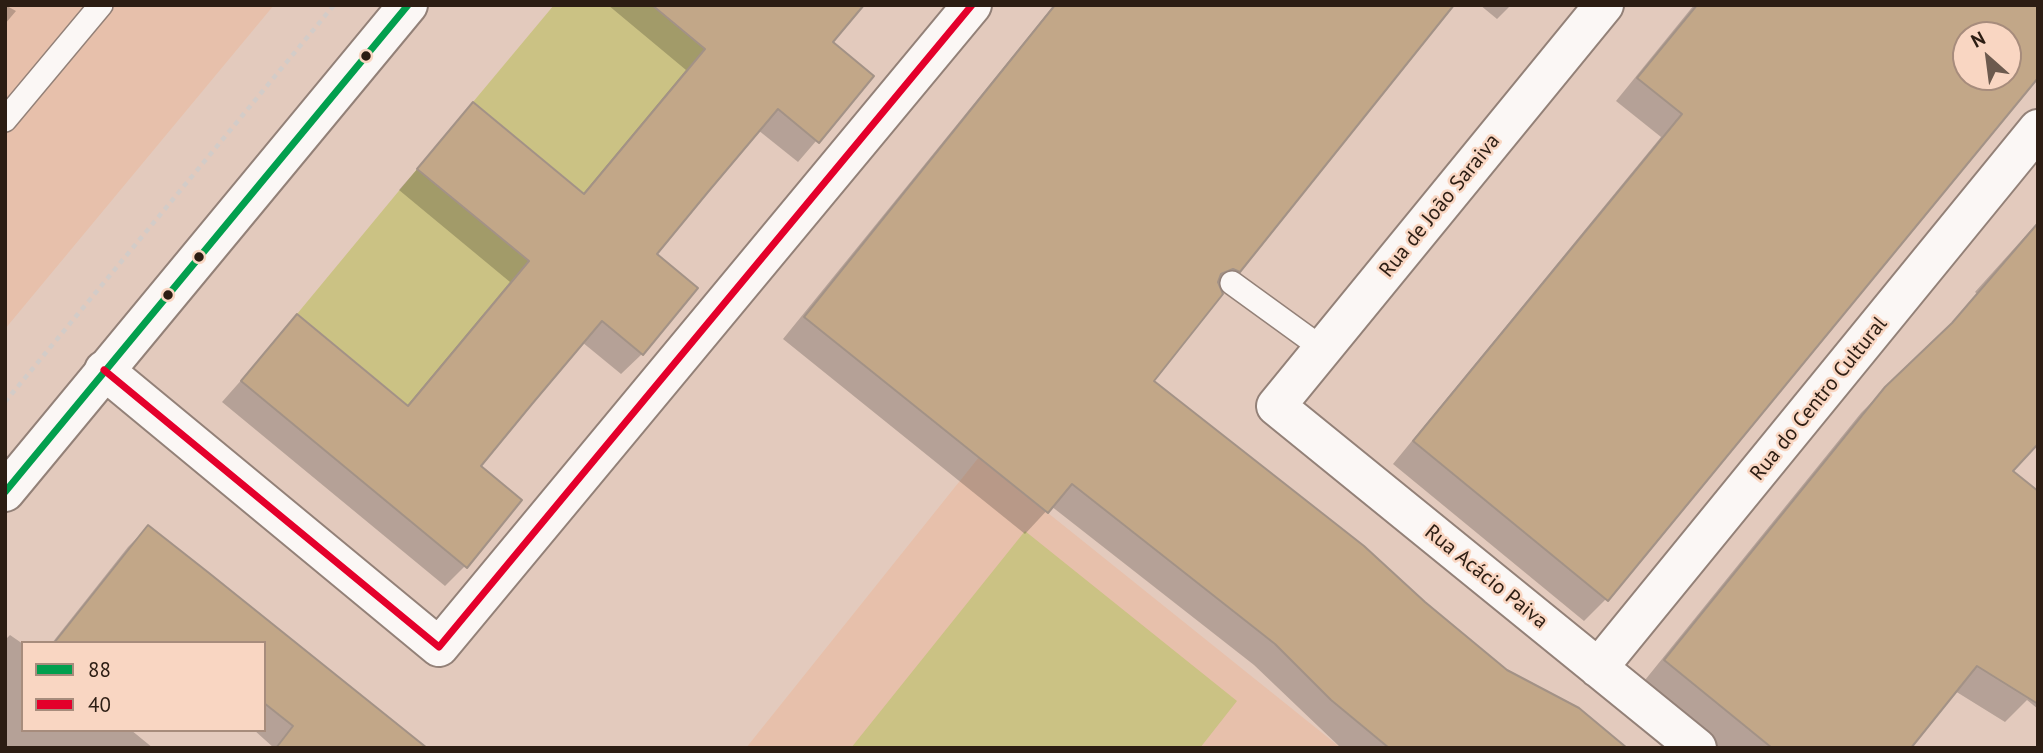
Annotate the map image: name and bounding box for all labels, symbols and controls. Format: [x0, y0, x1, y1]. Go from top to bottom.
north arrow [1952, 21, 2022, 91]
text: N [1967, 26, 1989, 53]
unlabelled marker [359, 49, 373, 63]
street label: Rua de João Saraiva [1374, 129, 1506, 283]
unlabelled marker [192, 250, 206, 264]
unlabelled marker [161, 288, 175, 302]
street label: Rua do Centro Cultural [1745, 312, 1893, 486]
street label: Rua Acácio Paiva [1419, 520, 1553, 634]
legend [21, 641, 266, 732]
text: 88 [88, 656, 111, 683]
text: 40 [88, 691, 111, 718]

